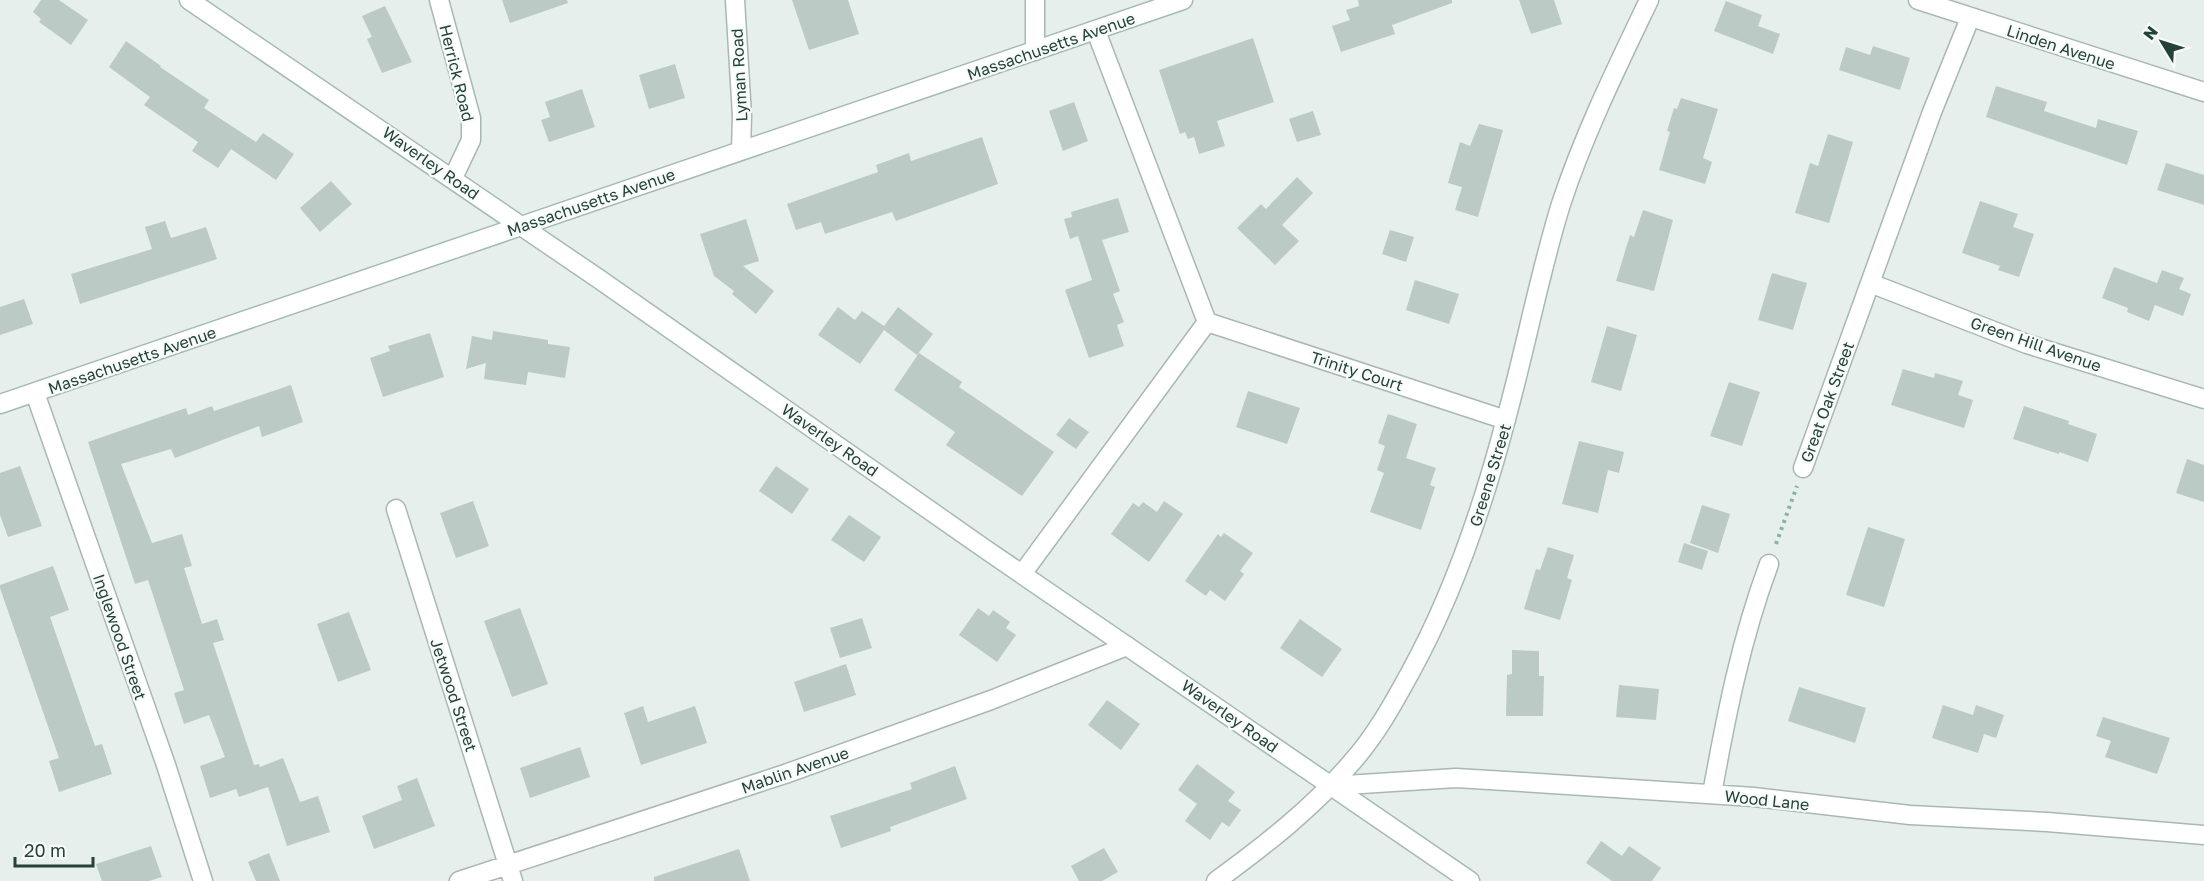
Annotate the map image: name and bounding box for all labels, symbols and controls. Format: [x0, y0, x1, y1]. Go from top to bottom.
street label: Massachusetts Avenue [964, 8, 1138, 84]
north arrow [2132, 12, 2192, 72]
street label: Linden Avenue [2004, 20, 2118, 74]
street label: Herrick Road [435, 22, 479, 124]
text: N [2139, 22, 2162, 44]
street label: Lyman Road [727, 28, 751, 122]
street label: Waverley Road [379, 122, 483, 204]
street label: Massachusetts Avenue [504, 164, 678, 240]
street label: Green Hill Avenue [1968, 312, 2104, 376]
street label: Massachusetts Avenue [45, 322, 219, 398]
street label: Great Oak Street [1796, 339, 1858, 465]
street label: Trinity Court [1308, 347, 1406, 395]
street label: Waverley Road [778, 399, 882, 481]
street label: Greene Street [1465, 421, 1515, 529]
street label: Inglewood Street [89, 571, 151, 703]
street label: Jetwood Street [426, 636, 482, 754]
street label: Waverley Road [1178, 675, 1282, 757]
street label: Mablin Avenue [739, 742, 851, 798]
street label: Wood Lane [1724, 786, 1810, 814]
scale bar [15, 830, 93, 868]
text: 20 m [24, 839, 66, 861]

